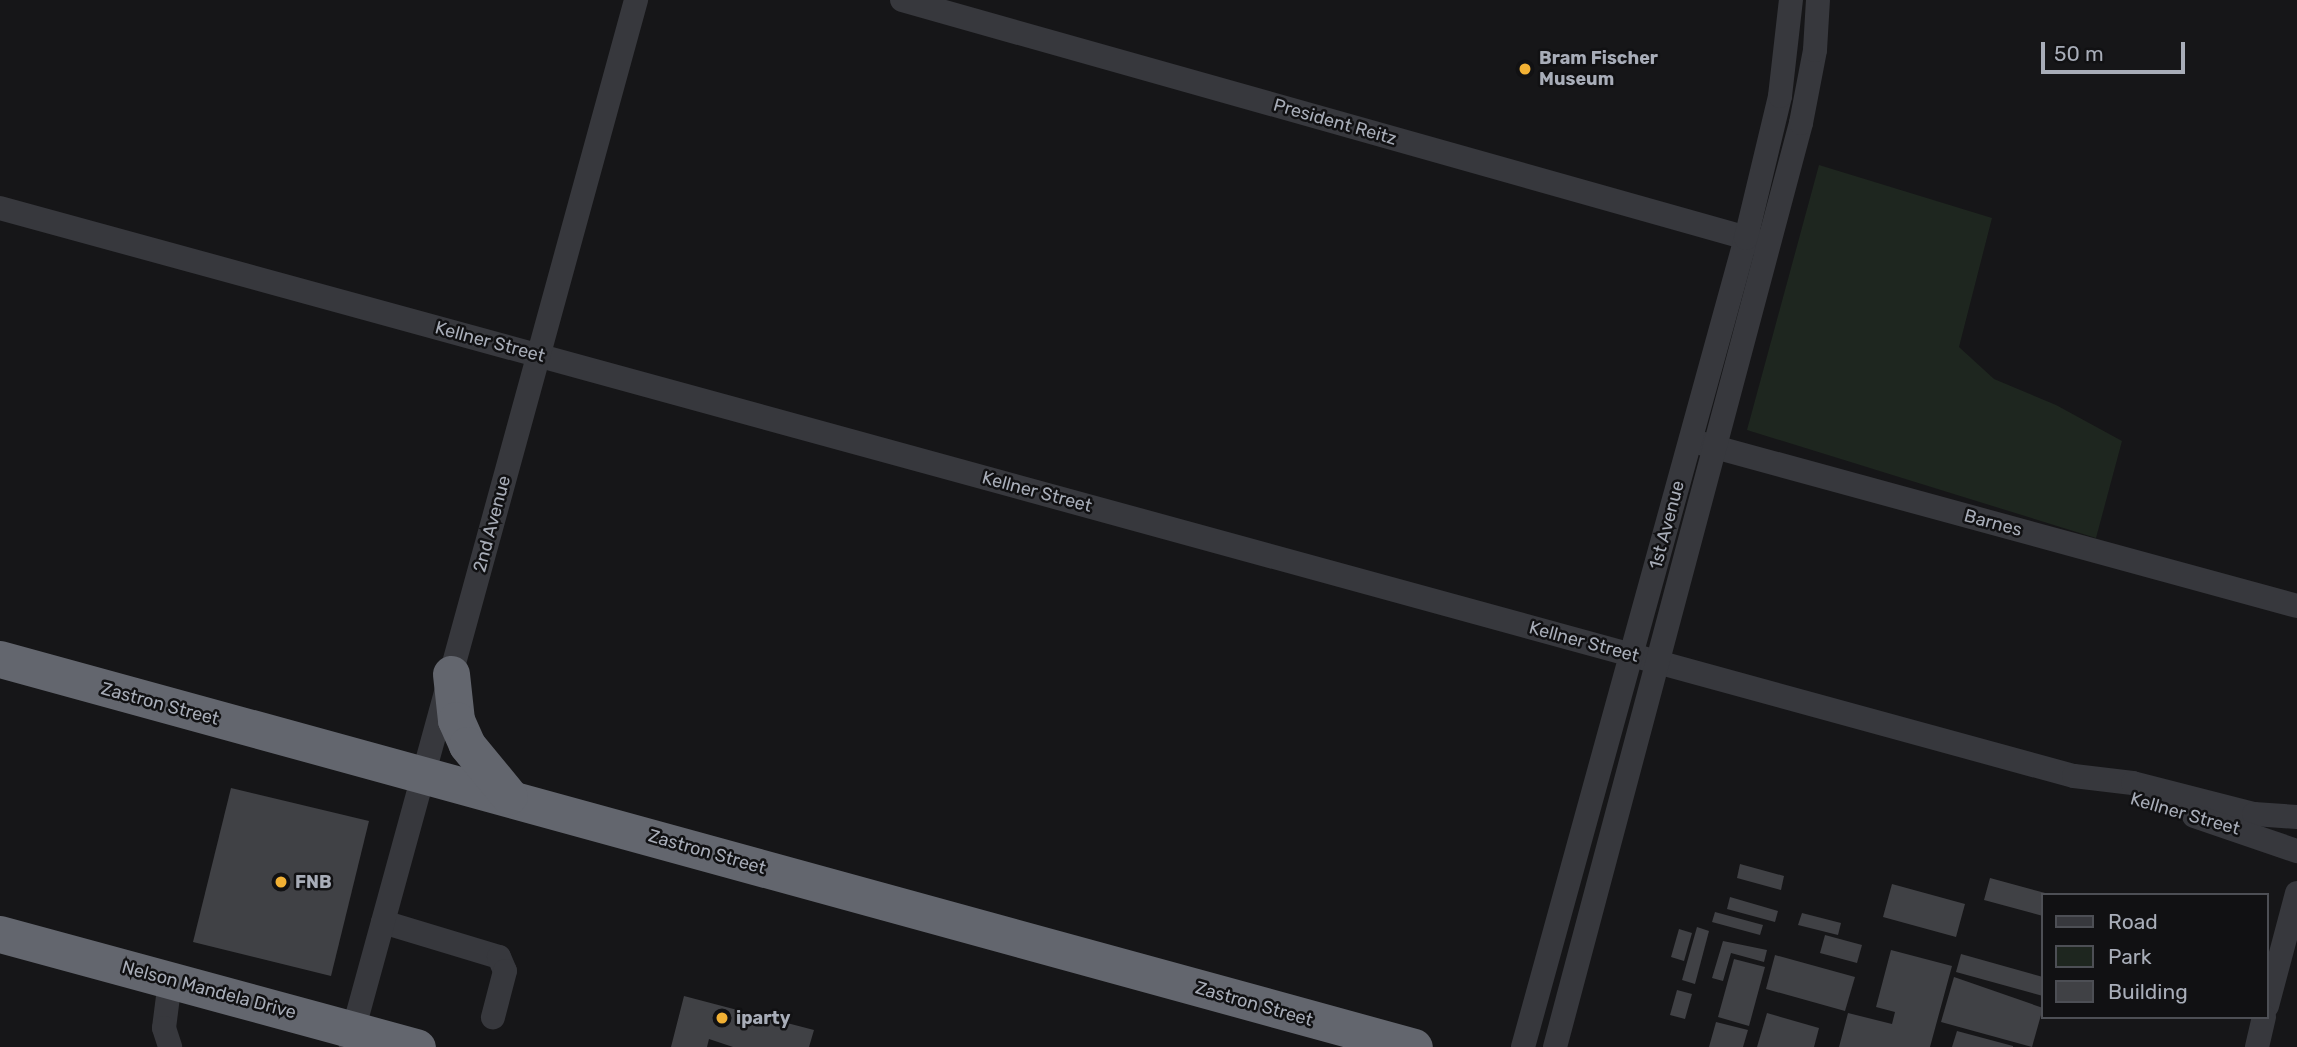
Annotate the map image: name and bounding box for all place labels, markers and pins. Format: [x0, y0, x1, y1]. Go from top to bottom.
place label: Bram Fischer Museum [1539, 48, 1658, 90]
marker: Bram Fischer Museum [1517, 61, 1533, 77]
place label: FNB [295, 871, 332, 893]
marker: FNB [273, 874, 289, 890]
place label: iparty [736, 1007, 790, 1029]
marker: iparty [714, 1010, 730, 1026]

